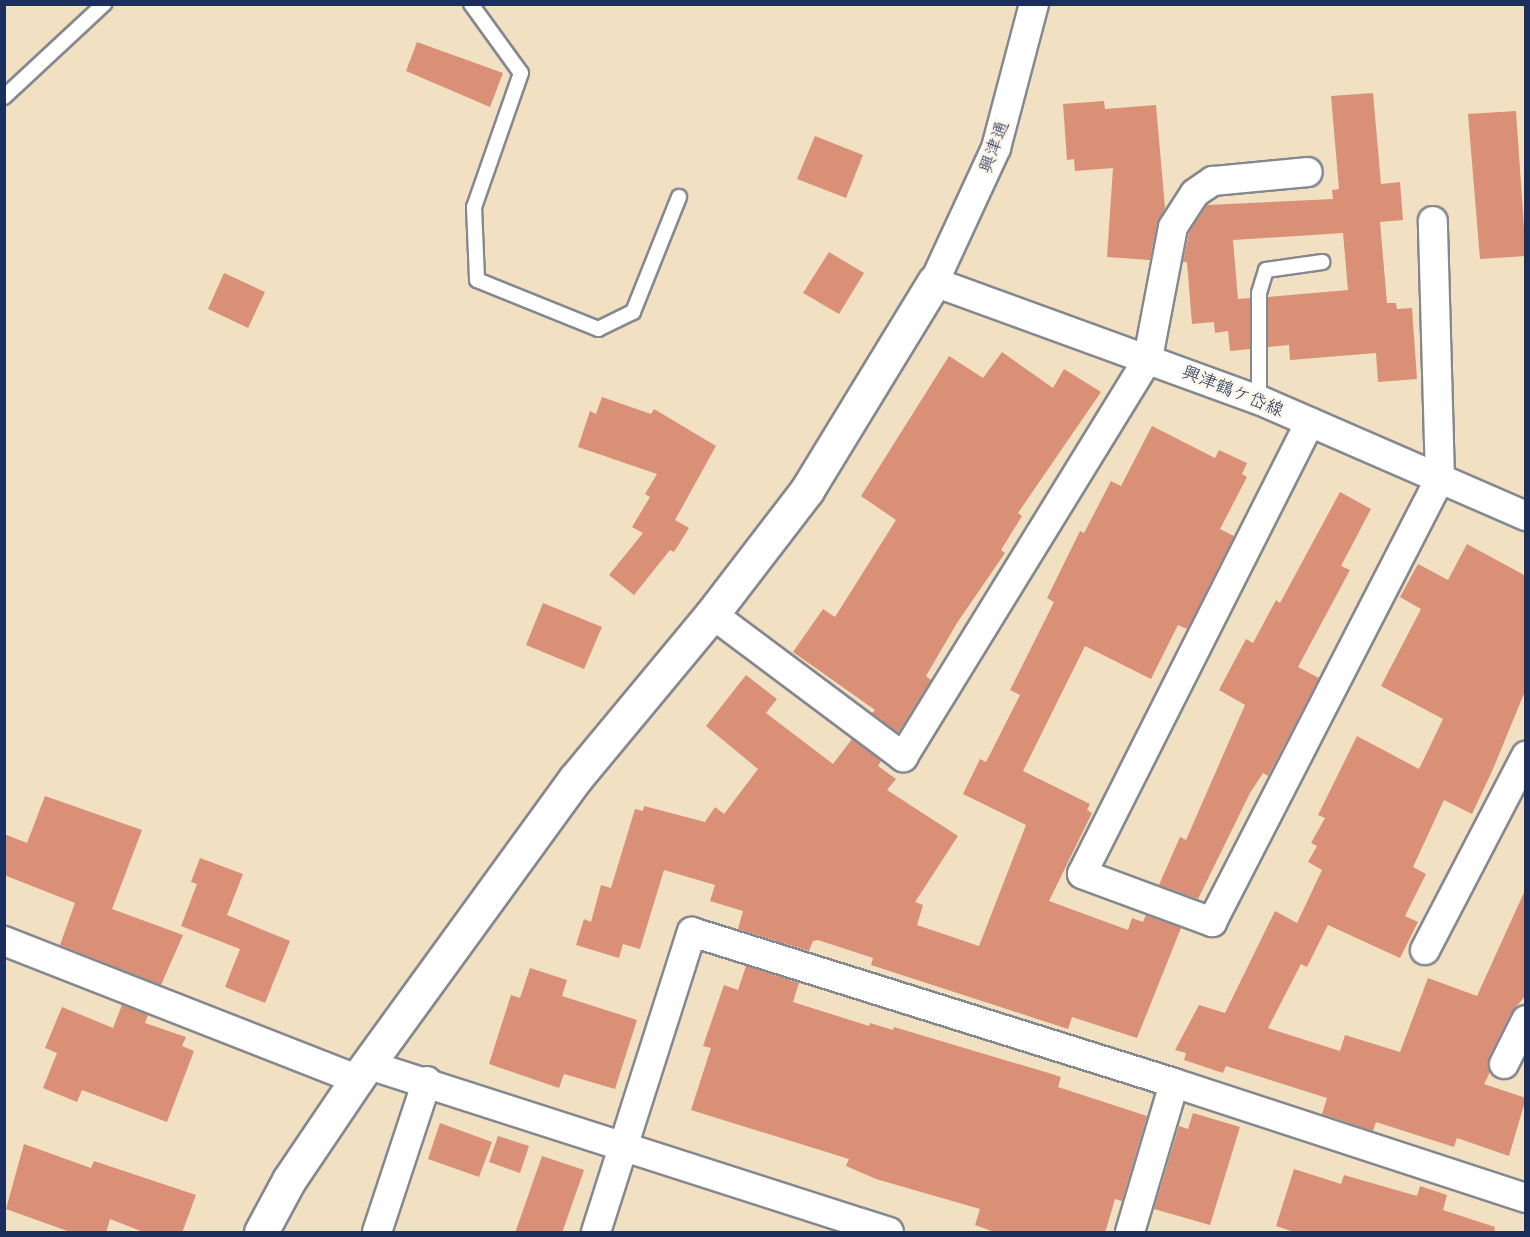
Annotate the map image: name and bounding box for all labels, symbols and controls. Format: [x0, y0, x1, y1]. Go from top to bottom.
street label: 興津通 [975, 118, 1013, 176]
street label: 興津鶴ケ岱線 [1179, 361, 1287, 421]

